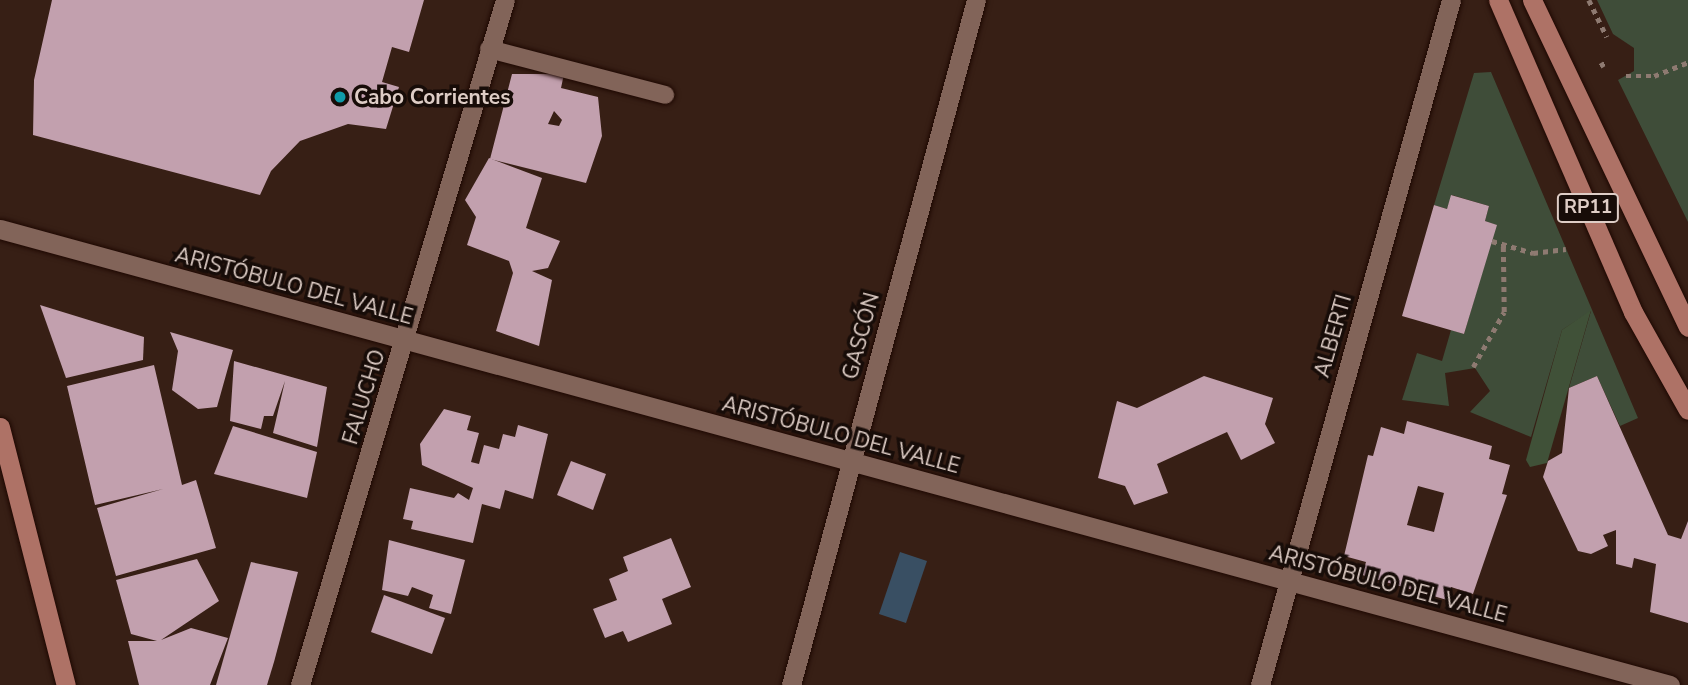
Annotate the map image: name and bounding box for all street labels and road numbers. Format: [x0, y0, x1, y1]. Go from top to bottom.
road number: RP11 [1556, 192, 1620, 224]
street label: ARISTÓBULO DEL VALLE [172, 242, 416, 330]
street label: GASCÓN [837, 290, 885, 382]
street label: ALBERTI [1309, 292, 1357, 380]
street label: FALUCHO [338, 346, 390, 448]
street label: ARISTÓBULO DEL VALLE [719, 391, 963, 479]
street label: ARISTÓBULO DEL VALLE [1266, 540, 1510, 628]

